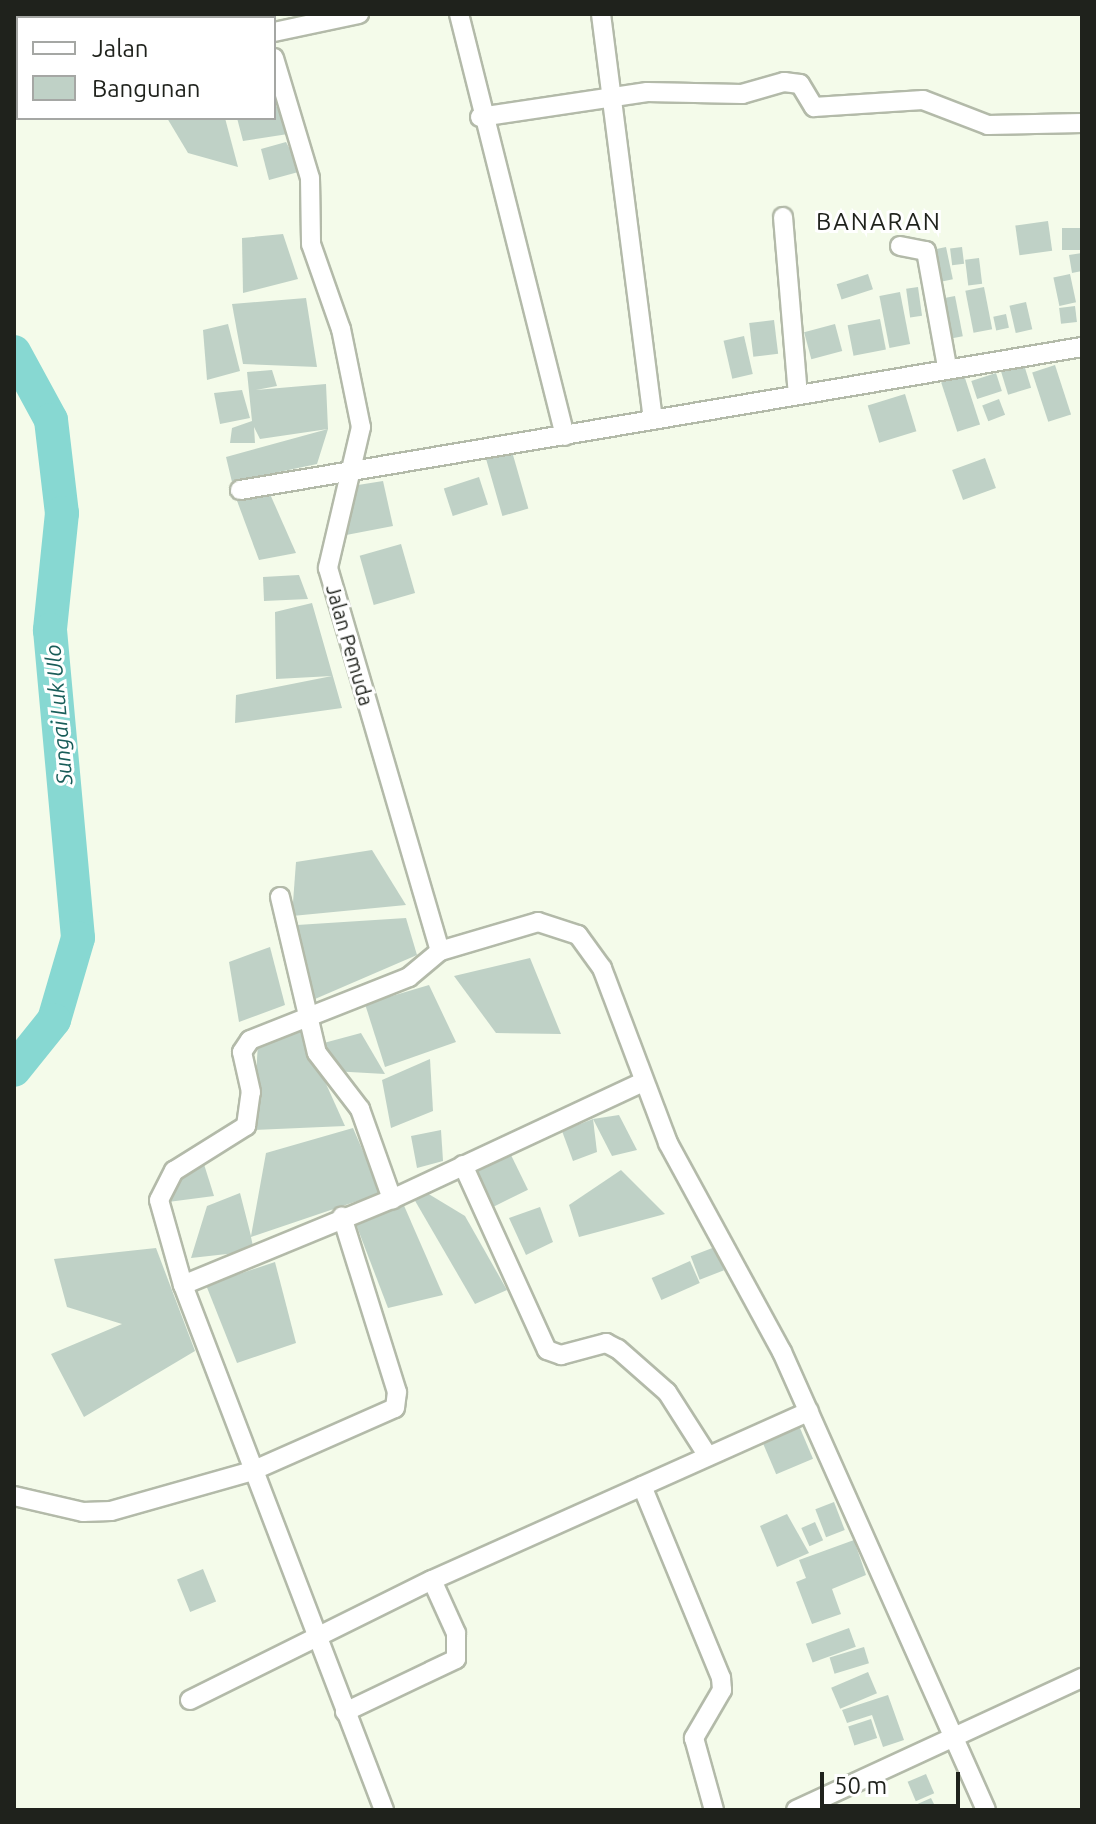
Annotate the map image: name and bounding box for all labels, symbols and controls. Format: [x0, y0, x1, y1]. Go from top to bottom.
legend [16, 16, 276, 120]
text: Jalan [92, 35, 149, 62]
text: Bangunan [92, 75, 201, 102]
district label: BANARAN [816, 208, 942, 236]
street label: Jalan Pemuda [321, 582, 379, 708]
water label: Sungai Luk Ulo [39, 644, 77, 786]
scale bar [824, 1756, 964, 1806]
text: 50 m [834, 1772, 887, 1799]

